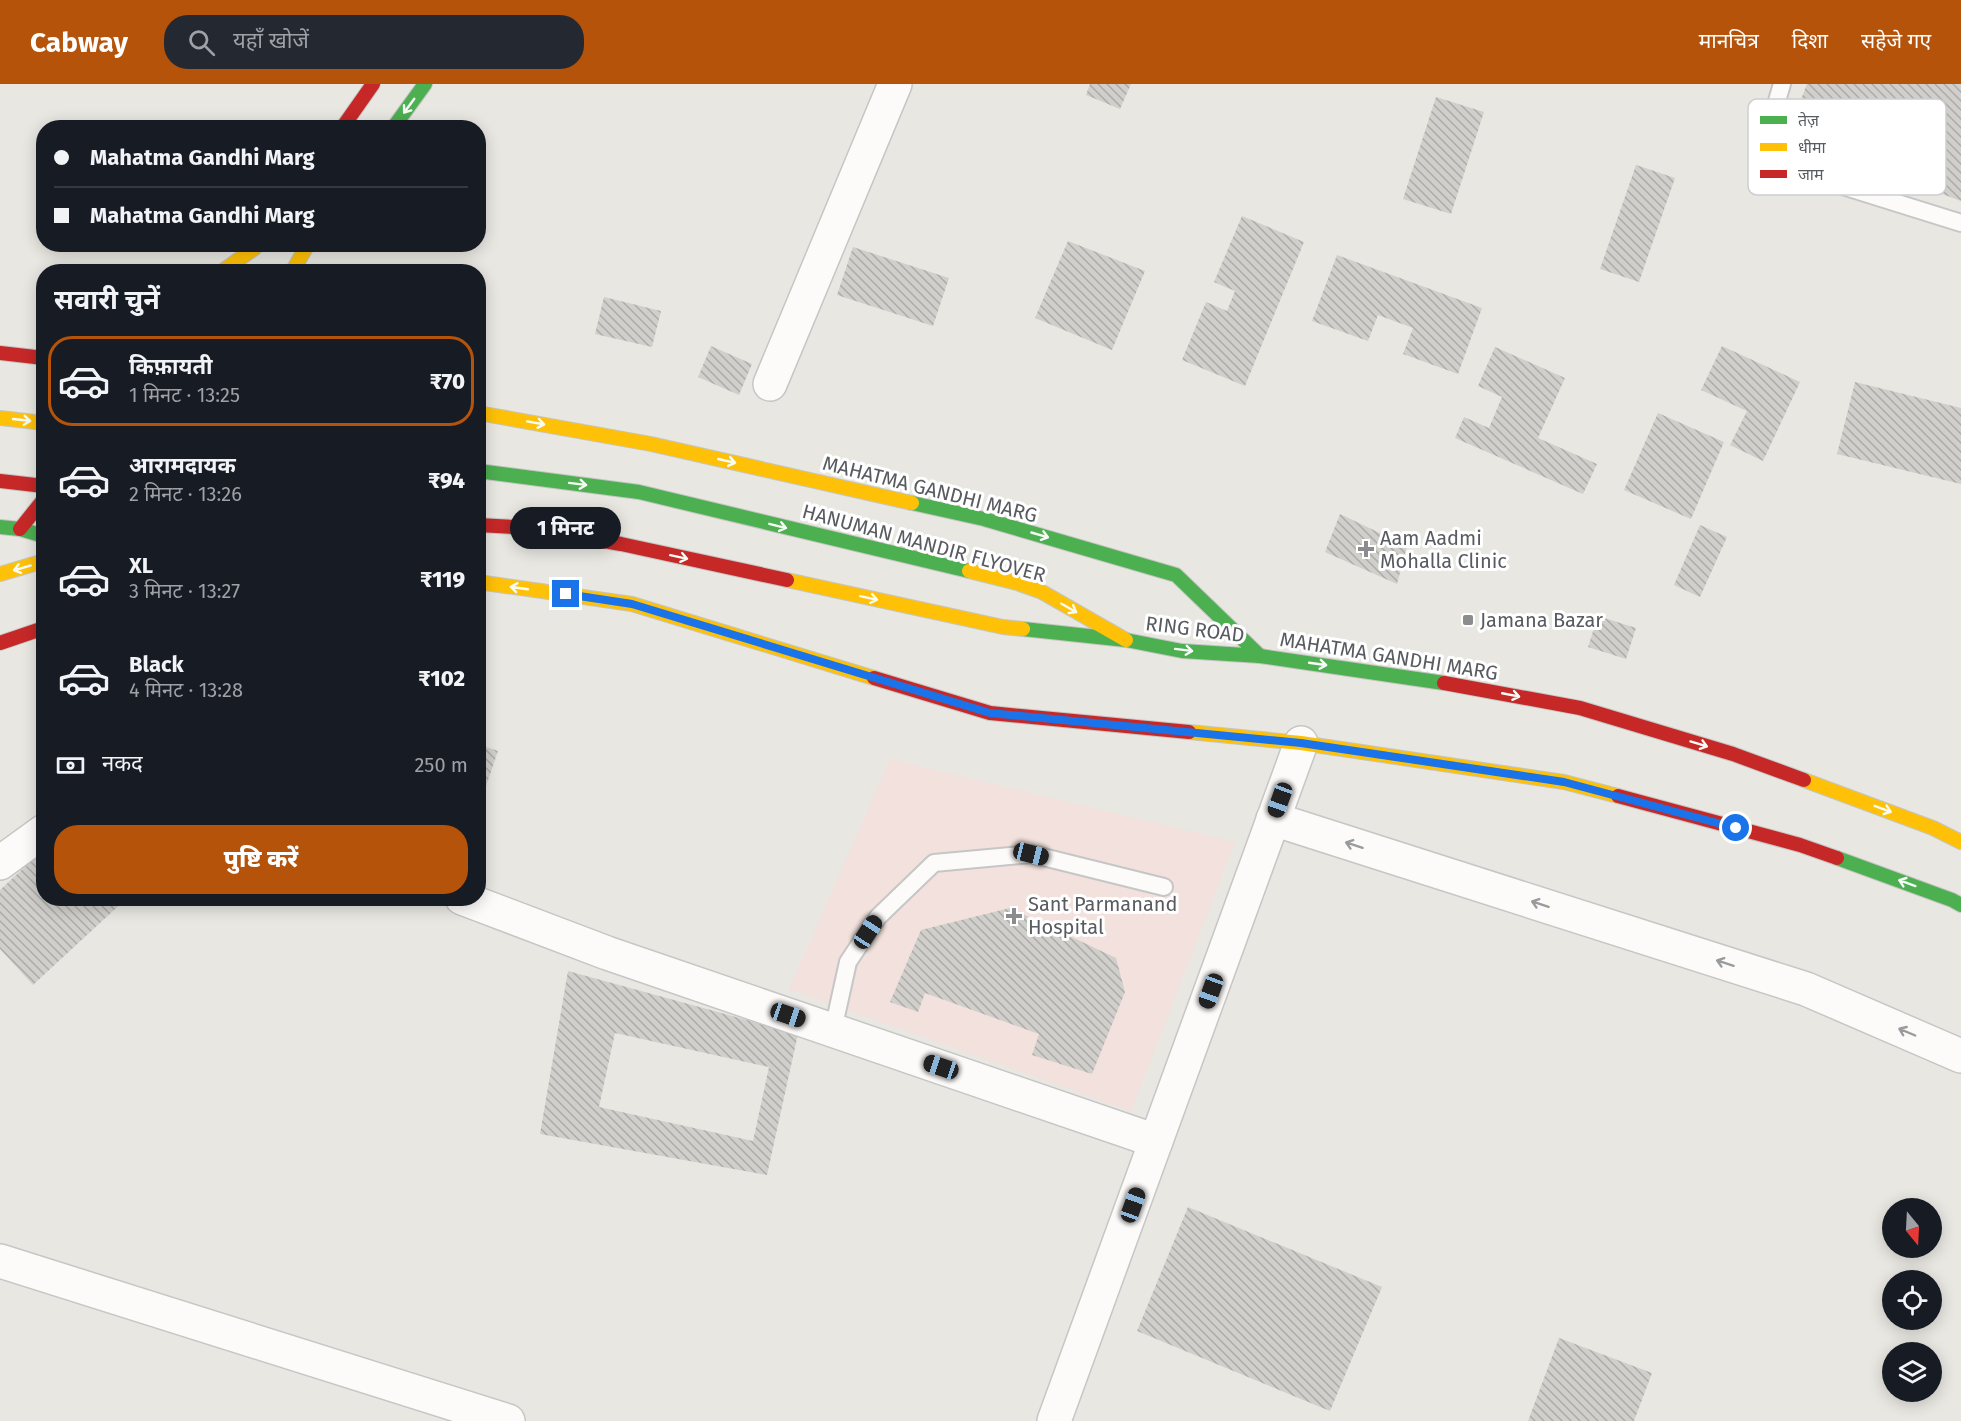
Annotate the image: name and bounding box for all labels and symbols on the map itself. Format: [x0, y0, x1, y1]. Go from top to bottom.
one-way arrow [403, 97, 416, 113]
legend [1748, 99, 1946, 195]
text: तेज़ [1798, 111, 1820, 130]
text: धीमा [1798, 138, 1827, 157]
text: जाम [1798, 165, 1824, 184]
one-way arrow [11, 415, 31, 426]
one-way arrow [526, 418, 545, 429]
street label: MAHATMA GANDHI MARG [820, 451, 1040, 527]
one-way arrow [717, 456, 737, 467]
one-way arrow [568, 479, 588, 490]
street label: HANUMAN MANDIR FLYOVER [800, 499, 1048, 587]
callout: 1 मिनट [510, 507, 622, 549]
one-way arrow [768, 520, 787, 532]
place label: Aam Aadmi Mohalla Clinic [1380, 526, 1507, 573]
one-way arrow [1030, 530, 1049, 541]
marker: Aam Aadmi Mohalla Clinic [1357, 540, 1375, 558]
one-way arrow [669, 551, 688, 563]
one-way arrow [13, 562, 32, 574]
route end [552, 580, 579, 607]
one-way arrow [509, 582, 529, 593]
one-way arrow [859, 593, 878, 604]
one-way arrow [1061, 602, 1078, 614]
place label: Jamana Bazar [1480, 608, 1603, 632]
street label: RING ROAD [1144, 611, 1246, 647]
marker: Jamana Bazar [1461, 613, 1475, 627]
street label: MAHATMA GANDHI MARG [1278, 627, 1500, 685]
one-way arrow [1173, 645, 1193, 656]
one-way arrow [1308, 659, 1328, 670]
one-way arrow [1500, 690, 1520, 701]
one-way arrow [1689, 739, 1708, 750]
car [1265, 780, 1295, 820]
one-way arrow [1873, 805, 1892, 816]
route start [1722, 814, 1749, 841]
one-way arrow [1345, 838, 1364, 849]
car [1011, 841, 1051, 867]
one-way arrow [1898, 877, 1917, 888]
place label: Sant Parmanand Hospital [1028, 892, 1177, 939]
one-way arrow [1531, 898, 1550, 909]
marker: Sant Parmanand Hospital [1005, 907, 1023, 925]
car [851, 912, 885, 952]
one-way arrow [1716, 957, 1735, 968]
car [1196, 971, 1226, 1011]
car [768, 1001, 808, 1029]
one-way arrow [1899, 1026, 1917, 1038]
car [921, 1053, 961, 1081]
car [1118, 1185, 1148, 1225]
north arrow [1882, 1198, 1942, 1258]

